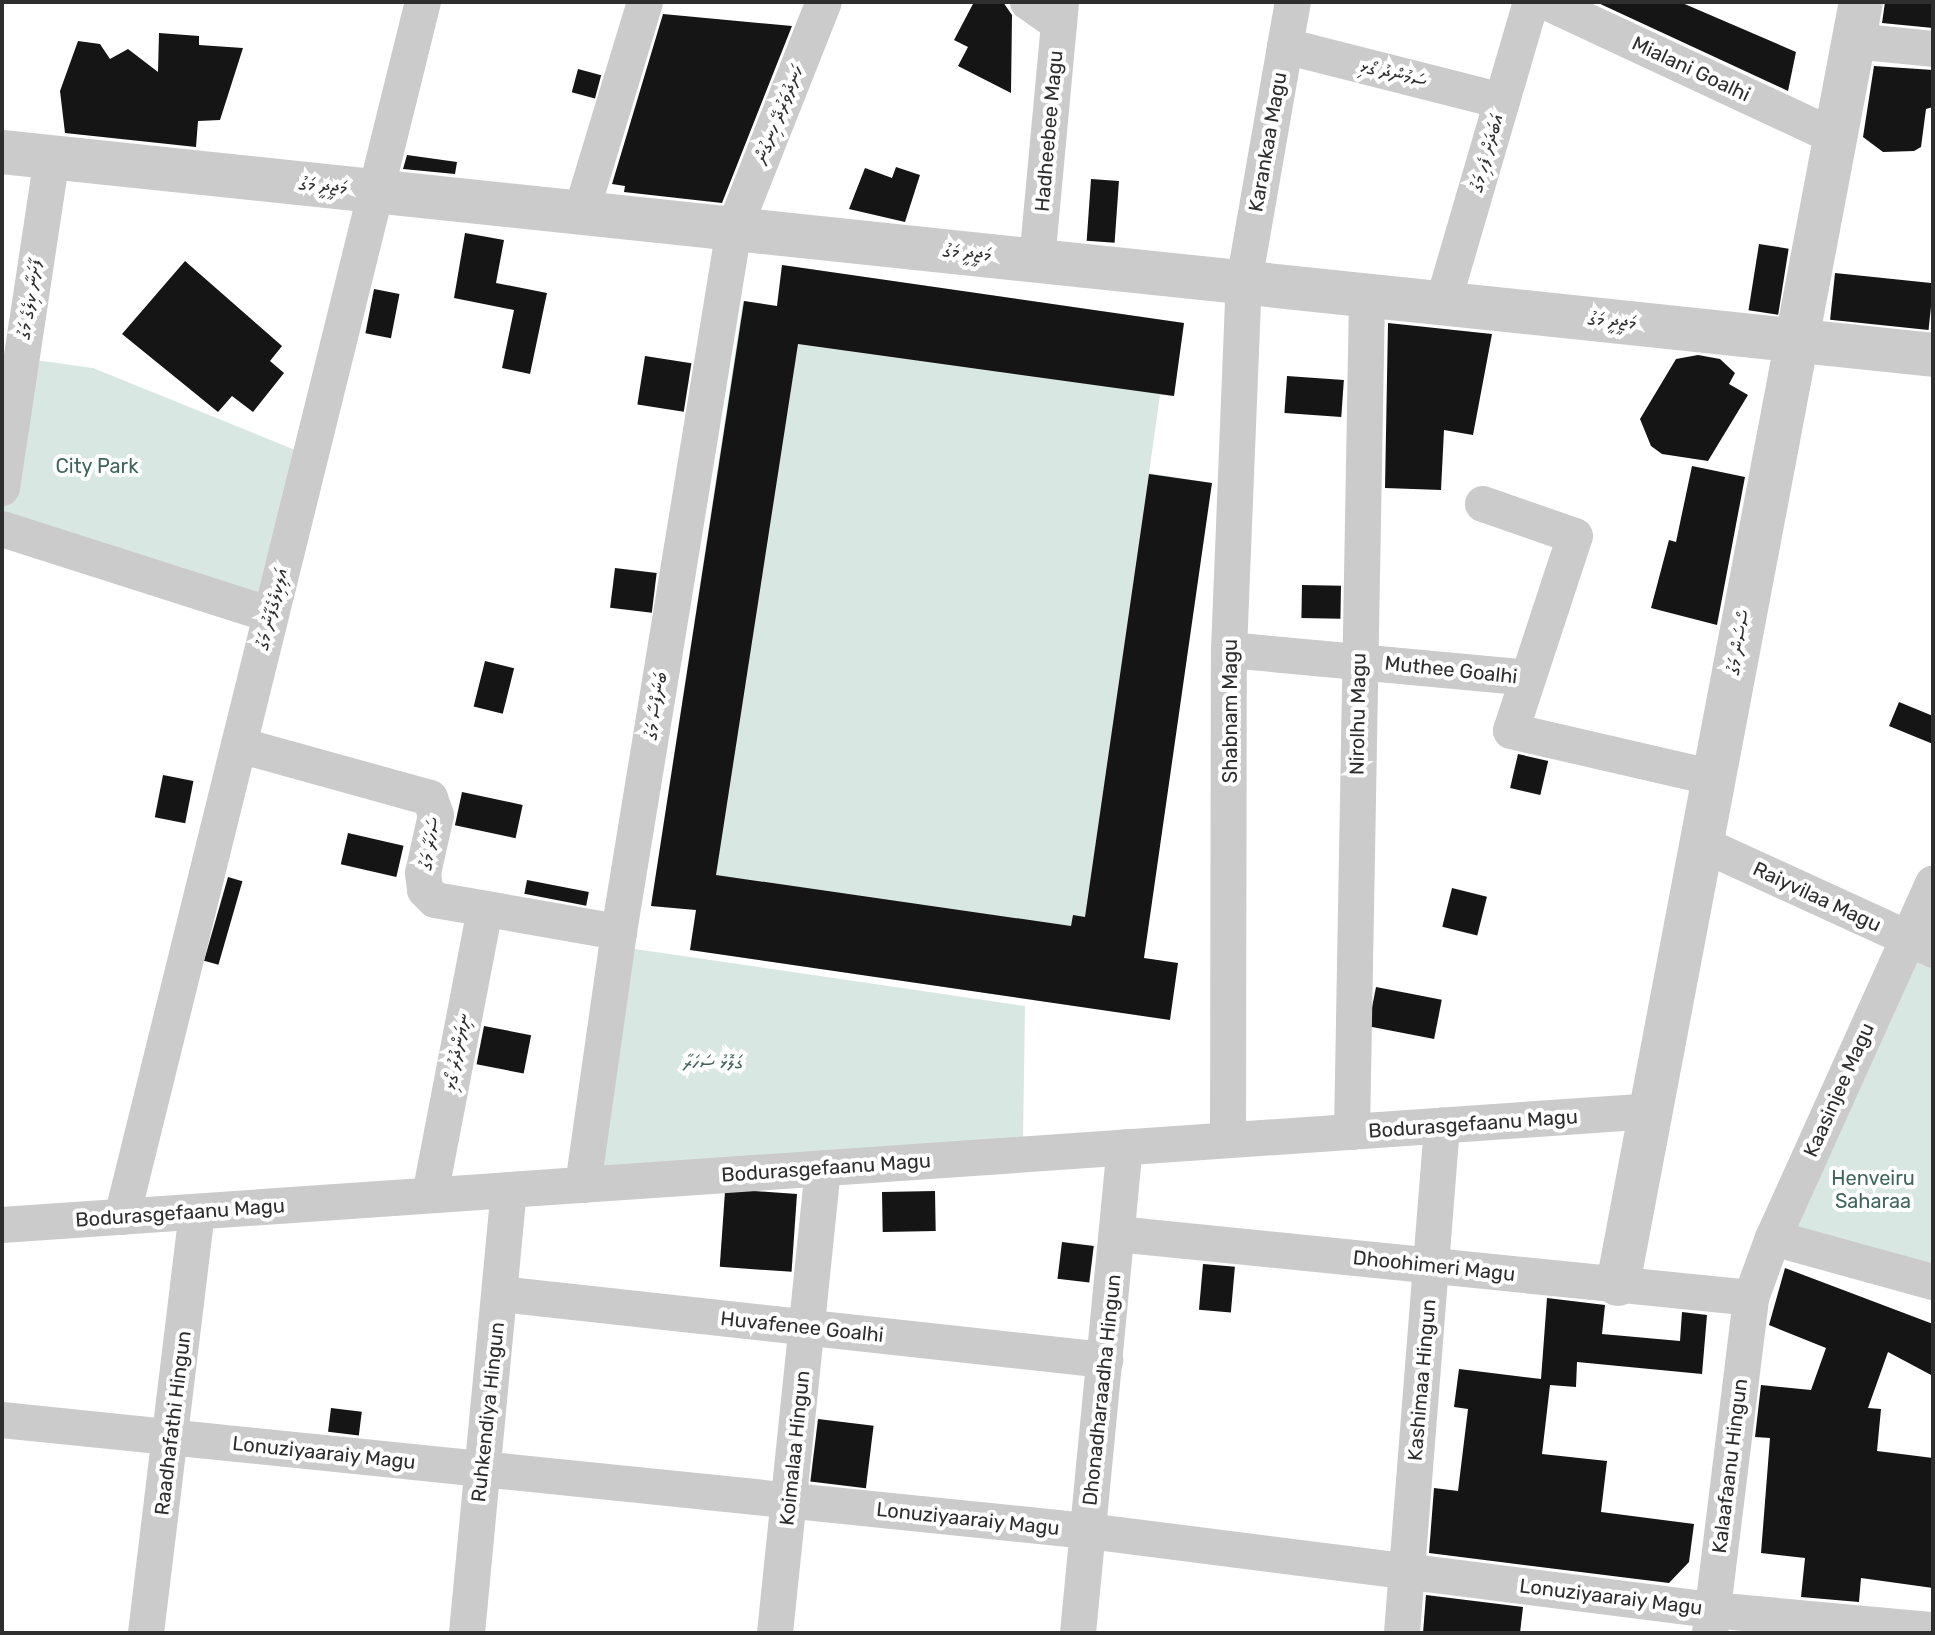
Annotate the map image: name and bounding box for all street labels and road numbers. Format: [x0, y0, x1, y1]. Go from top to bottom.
street label: Mialani Goalhi [1628, 31, 1754, 107]
street label: Hadheebee Magu [1030, 49, 1068, 213]
street label: ސަމުންދު ގޯޅި [1357, 54, 1429, 94]
street label: ހަނދުވަރުދޭ ހިނގުން [748, 62, 810, 168]
street label: Karankaa Magu [1244, 70, 1292, 214]
street label: އަބަދަށް ފެހި މަގު [1464, 111, 1510, 195]
street label: މަޖީދީ މަގު [298, 172, 348, 200]
street label: މަޖީދީ މަގު [942, 239, 992, 267]
street label: ފާށަނާ ކިލެގެ މަގު [12, 257, 48, 341]
street label: މަޖީދީ މަގު [1587, 307, 1637, 335]
street label: އަލިކިލެގެފާނު މަގު [250, 566, 294, 652]
street label: ސޯސަން މަގު [1721, 609, 1757, 677]
street label: Shabnam Magu [1218, 639, 1242, 783]
street label: Muthee Goalhi [1383, 651, 1519, 689]
street label: Nirolhu Magu [1345, 653, 1371, 775]
street label: ބަނަފްސާ މަގު [639, 670, 673, 742]
street label: ސަހަރާ މަގު [414, 816, 446, 872]
street label: Raiyvilaa Magu [1749, 857, 1885, 937]
street label: ނިޔަންދުރު ގޯޅި [438, 1012, 476, 1092]
street label: Kaasinjee Magu [1799, 1019, 1879, 1161]
street label: Bodurasgefaanu Magu [1367, 1105, 1579, 1143]
street label: Bodurasgefaanu Magu [720, 1149, 932, 1187]
street label: Bodurasgefaanu Magu [74, 1194, 286, 1232]
street label: Dhoohimeri Magu [1352, 1246, 1516, 1286]
street label: Dhonadharaadha Hingun [1078, 1273, 1126, 1507]
street label: Kashimaa Hingun [1403, 1298, 1441, 1462]
street label: Huvafenee Goalhi [719, 1306, 885, 1348]
street label: Ruhkendiya Hingun [467, 1321, 509, 1503]
street label: Raadhafathi Hingun [150, 1329, 196, 1517]
street label: Koimalaa Hingun [775, 1369, 815, 1527]
street label: Kalaafaanu Hingun [1707, 1377, 1753, 1555]
street label: Lonuziyaaraiy Magu [231, 1431, 417, 1475]
street label: Lonuziyaaraiy Magu [875, 1497, 1061, 1541]
street label: Lonuziyaaraiy Magu [1518, 1574, 1704, 1620]

